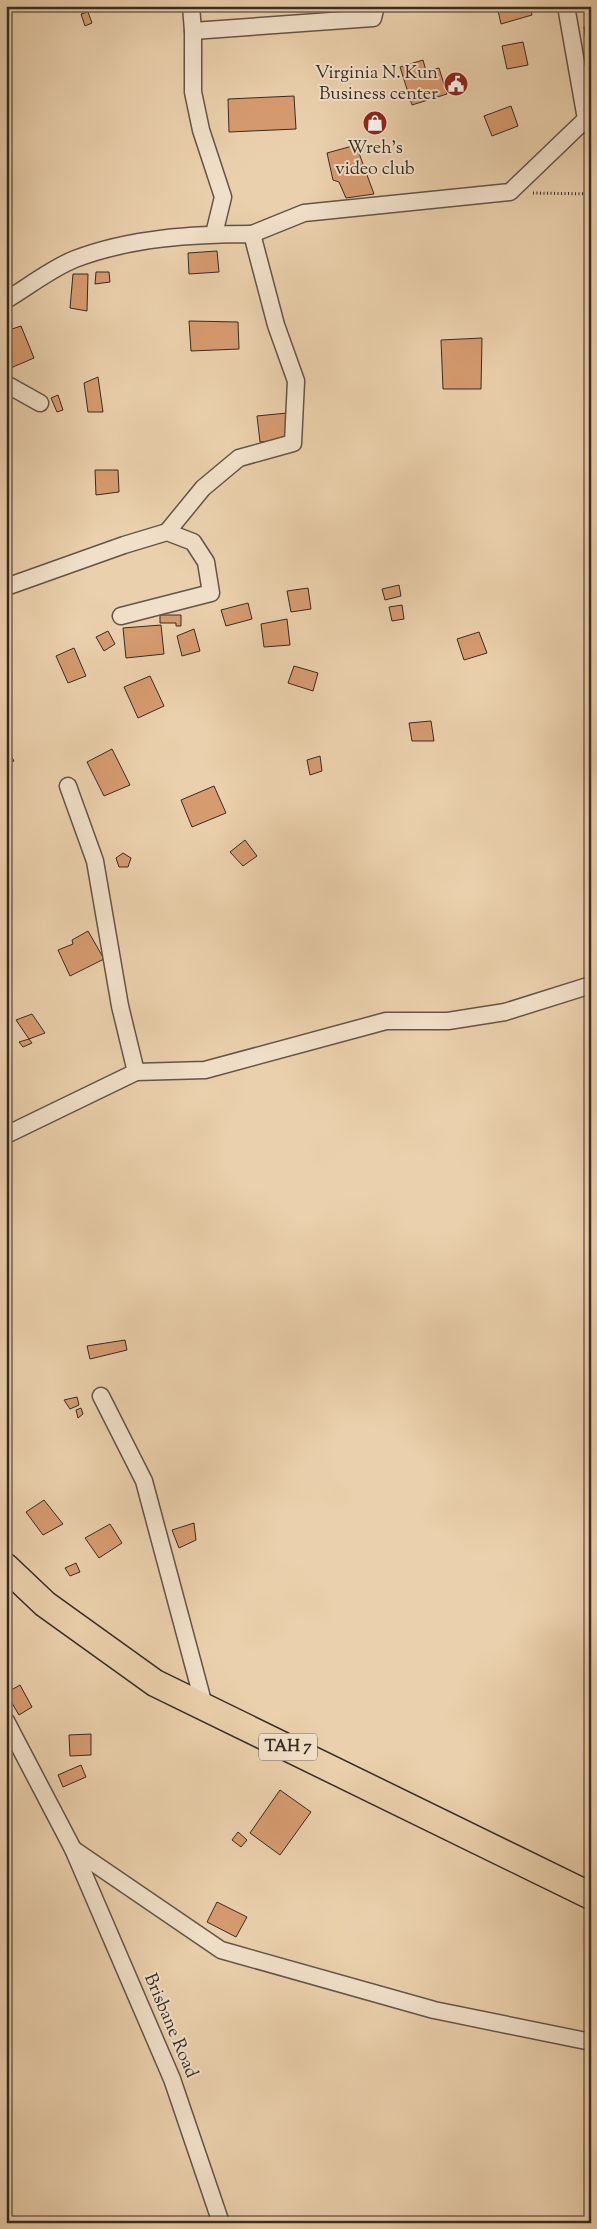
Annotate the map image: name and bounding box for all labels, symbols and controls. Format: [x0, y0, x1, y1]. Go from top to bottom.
place label: Virginia N. Kun Business center [315, 61, 438, 108]
public building icon: Virginia N. Kun Business center [443, 71, 469, 97]
shop icon: Wreh's video club [362, 110, 388, 136]
place label: Wreh's video club [335, 136, 415, 183]
road number: TAH 7 [259, 1734, 317, 1760]
street label: Brisbane Road [136, 1970, 204, 2082]

